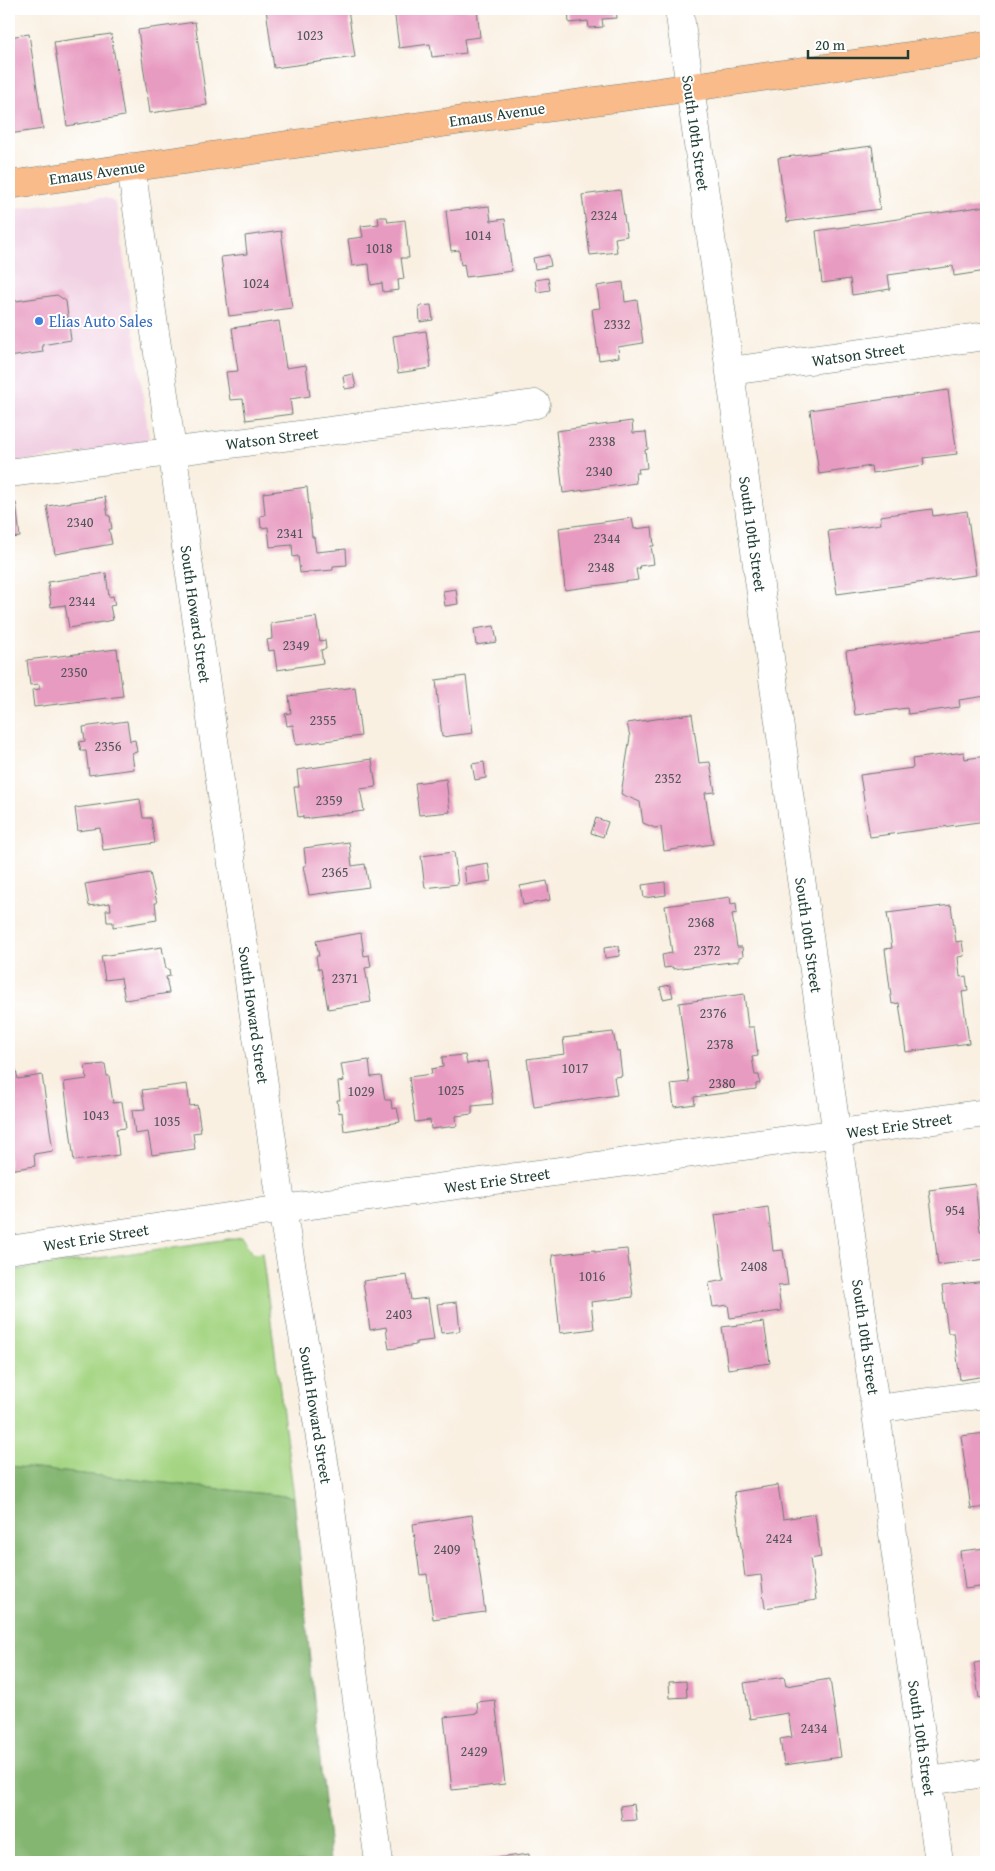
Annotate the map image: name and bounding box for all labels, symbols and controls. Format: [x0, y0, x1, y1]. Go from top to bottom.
house number: 1023 [297, 25, 323, 45]
scale bar [808, 28, 908, 60]
text: 20 m [815, 34, 846, 55]
street label: South 10th Street [676, 73, 716, 193]
street label: Emaus Avenue [448, 95, 546, 133]
street label: Emaus Avenue [48, 153, 146, 191]
house number: 2324 [591, 205, 618, 225]
house number: 1014 [465, 225, 492, 245]
house number: 1018 [366, 238, 393, 258]
house number: 1024 [243, 273, 270, 293]
place label: Elias Auto Sales [49, 309, 153, 333]
house number: 2332 [604, 314, 630, 334]
marker: Elias Auto Sales [33, 315, 45, 327]
street label: Watson Street [810, 336, 906, 372]
street label: Watson Street [224, 420, 320, 456]
house number: 2338 [589, 431, 616, 451]
house number: 2340 [586, 461, 613, 481]
street label: South 10th Street [733, 474, 773, 594]
house number: 2340 [67, 512, 94, 532]
house number: 2341 [277, 523, 303, 543]
house number: 2344 [594, 528, 621, 548]
street label: South Howard Street [174, 544, 218, 685]
house number: 2348 [588, 557, 615, 577]
house number: 2344 [69, 591, 96, 611]
house number: 2349 [283, 635, 310, 655]
house number: 2350 [61, 662, 88, 682]
house number: 2355 [310, 710, 336, 730]
house number: 2356 [95, 736, 122, 756]
house number: 2352 [655, 768, 681, 788]
house number: 2359 [316, 790, 343, 810]
house number: 2365 [322, 862, 348, 882]
street label: South 10th Street [789, 875, 829, 995]
house number: 2368 [688, 912, 715, 932]
house number: 2372 [694, 940, 720, 960]
street label: South Howard Street [232, 945, 276, 1086]
house number: 2371 [332, 968, 358, 988]
house number: 2376 [700, 1003, 727, 1023]
house number: 2378 [707, 1034, 734, 1054]
house number: 1017 [562, 1058, 589, 1078]
house number: 2380 [709, 1073, 736, 1093]
house number: 1025 [438, 1080, 464, 1100]
house number: 1029 [348, 1081, 375, 1101]
house number: 1043 [83, 1105, 109, 1125]
street label: West Erie Street [844, 1106, 954, 1144]
house number: 1035 [154, 1111, 180, 1131]
street label: West Erie Street [442, 1161, 552, 1199]
house number: 954 [945, 1200, 965, 1220]
street label: West Erie Street [41, 1217, 151, 1257]
house number: 2408 [741, 1256, 768, 1276]
house number: 1016 [579, 1266, 606, 1286]
street label: South 10th Street [846, 1277, 886, 1397]
house number: 2403 [386, 1304, 412, 1324]
street label: South Howard Street [293, 1344, 339, 1486]
house number: 2424 [766, 1528, 793, 1548]
house number: 2409 [434, 1539, 461, 1559]
street label: South 10th Street [902, 1678, 942, 1798]
house number: 2434 [801, 1718, 828, 1738]
house number: 2429 [461, 1741, 488, 1761]

